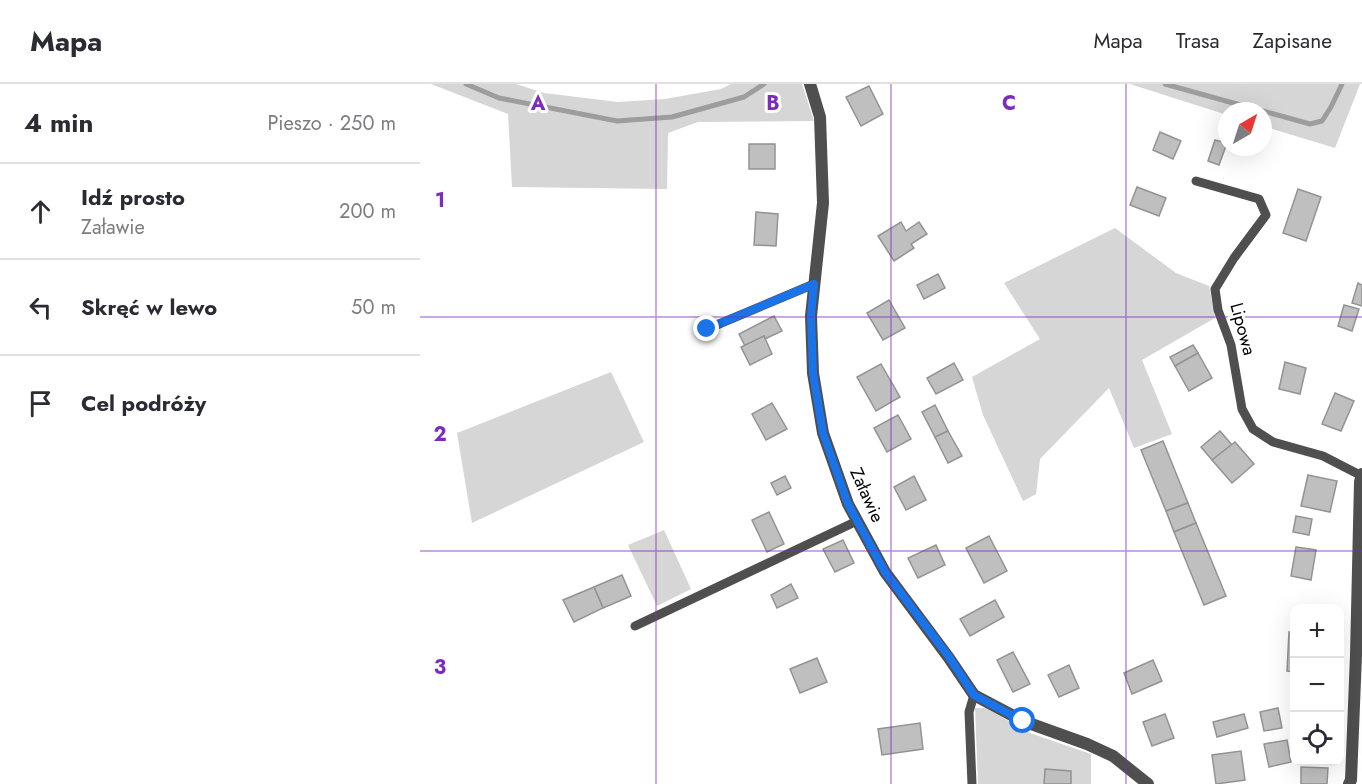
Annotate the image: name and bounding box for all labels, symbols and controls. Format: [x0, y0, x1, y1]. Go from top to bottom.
text: Mapa [30, 21, 102, 62]
text: Mapa [1093, 26, 1143, 56]
text: Trasa [1176, 26, 1220, 56]
text: Zapisane [1253, 26, 1332, 56]
text: A [530, 89, 546, 118]
text: B [766, 89, 780, 118]
text: C [1002, 89, 1016, 118]
north arrow [1218, 102, 1272, 156]
text: 4 min [24, 104, 93, 142]
text: Pieszo · 250 m [267, 109, 396, 138]
text: Idź prosto [81, 181, 185, 213]
text: 1 [435, 186, 445, 215]
icon: ahead [24, 195, 57, 228]
text: 200 m [339, 197, 396, 226]
text: Załawie [81, 213, 145, 242]
icon: left [24, 291, 57, 324]
text: Skręć w lewo [81, 291, 217, 323]
text: 50 m [351, 293, 396, 322]
street label: Lipowa [1224, 300, 1262, 358]
route end [693, 315, 719, 341]
icon: arrive [24, 387, 57, 420]
text: Cel podróży [81, 387, 206, 419]
text: 2 [433, 420, 447, 449]
street label: Załawie [843, 464, 891, 526]
map controls [1290, 604, 1344, 766]
button: + [1290, 604, 1344, 658]
text: 3 [434, 653, 446, 682]
button: − [1290, 658, 1344, 712]
route start [1009, 707, 1035, 733]
button: locate [1290, 712, 1344, 766]

